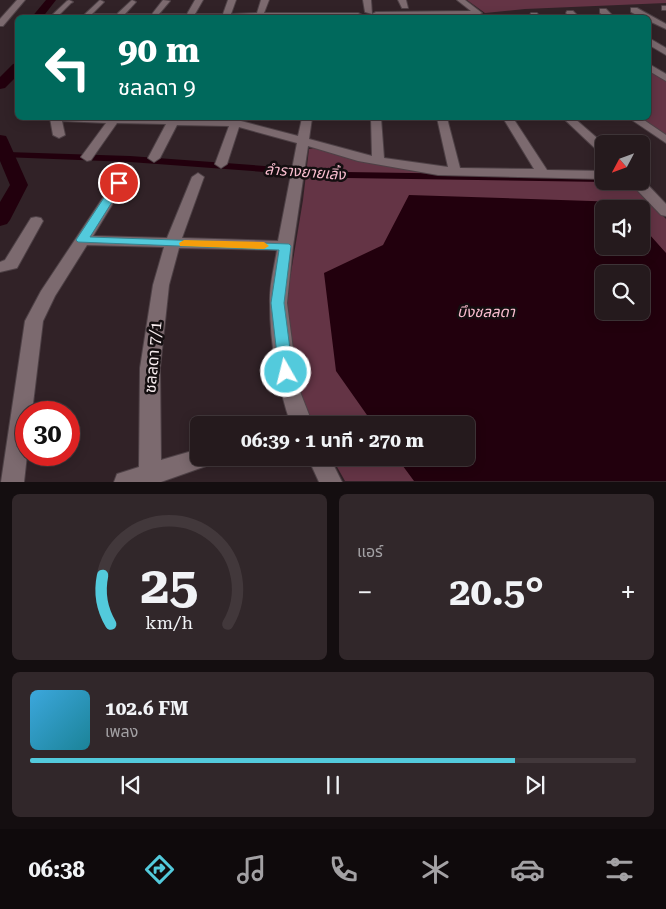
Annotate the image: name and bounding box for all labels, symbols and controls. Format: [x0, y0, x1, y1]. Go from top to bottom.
text: 90 m [118, 30, 200, 71]
icon: left [35, 35, 100, 100]
text: ชลลดา 9 [118, 75, 196, 100]
north arrow [595, 135, 650, 190]
map controls [595, 135, 650, 320]
water label: ลำรางยายเลิ้ง [264, 159, 347, 184]
pin [98, 162, 140, 204]
icon: arrive [105, 169, 133, 197]
button: sound [595, 200, 650, 255]
button: search [595, 265, 650, 320]
water label: บึงชลลดา [457, 303, 516, 321]
street label: ชลลดา 7/1 [140, 320, 166, 394]
position arrow [259, 345, 311, 397]
speed limit sign: 30 [15, 401, 80, 466]
text: 06:39 · 1 นาที · 270 m [241, 429, 424, 452]
text: แอร์ [357, 542, 383, 561]
text: 25 [140, 555, 199, 616]
text: 20.5° [449, 570, 544, 614]
text: − [357, 576, 373, 609]
text: + [620, 576, 636, 609]
text: km/h [146, 612, 194, 633]
text: 102.6 FM [105, 697, 188, 720]
text: เพลง [105, 722, 138, 741]
icon: previous [117, 771, 145, 799]
icon: pause [319, 771, 347, 799]
icon: next [521, 771, 549, 799]
icon: directions [142, 852, 177, 887]
icon: music [234, 852, 269, 887]
icon: phone [326, 852, 361, 887]
icon: climate [418, 852, 453, 887]
icon: car [510, 852, 545, 887]
icon: filters [602, 852, 637, 887]
text: 06:38 [29, 857, 85, 882]

